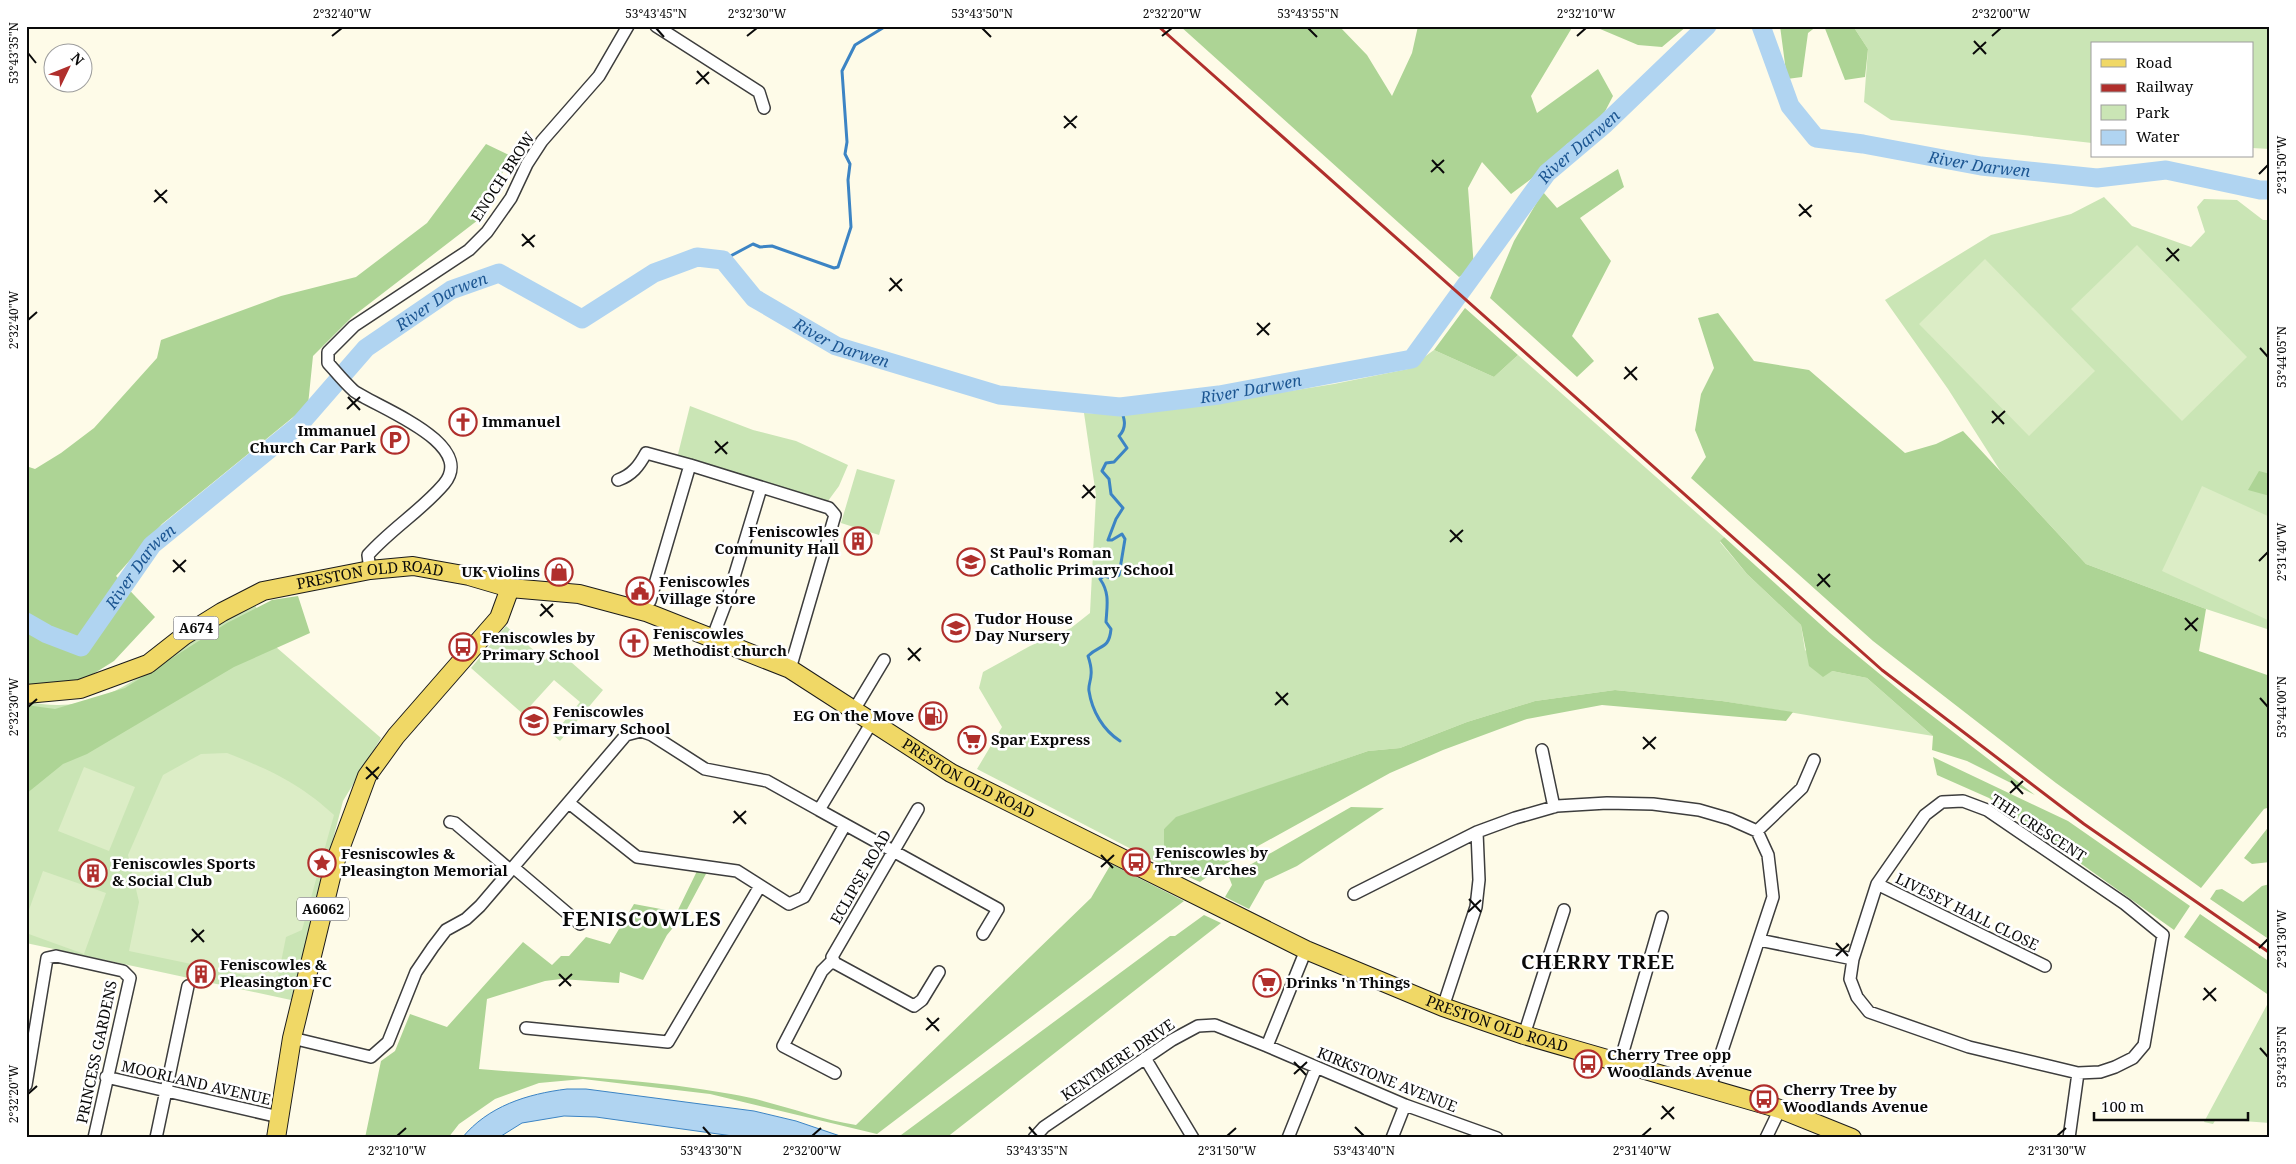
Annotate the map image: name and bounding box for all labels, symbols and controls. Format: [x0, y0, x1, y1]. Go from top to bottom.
text: 2°32'40"W [313, 5, 372, 22]
text: 53°43'45"N [625, 5, 687, 22]
text: 2°32'30"W [728, 5, 787, 22]
text: 53°43'50"N [951, 5, 1013, 22]
text: 2°32'20"W [1143, 5, 1202, 22]
text: 53°43'55"N [1277, 5, 1339, 22]
text: 2°32'10"W [1557, 5, 1616, 22]
text: 2°32'00"W [1972, 5, 2031, 22]
text: 53°43'35"N [5, 22, 22, 84]
north arrow [42, 42, 92, 92]
legend [2091, 42, 2254, 158]
text: N [67, 48, 89, 69]
text: Road [2136, 52, 2172, 72]
text: Railway [2136, 76, 2194, 96]
text: Park [2136, 102, 2170, 122]
water label: River Darwen [1532, 104, 1625, 188]
text: Water [2136, 126, 2179, 146]
street label: ENOCH BROW [466, 128, 539, 225]
text: 2°31'50"W [2273, 135, 2290, 194]
water label: River Darwen [1926, 145, 2032, 182]
water label: River Darwen [390, 267, 491, 336]
text: 2°32'40"W [5, 290, 22, 349]
water label: River Darwen [789, 312, 893, 373]
text: 53°44'05"N [2273, 326, 2290, 388]
water label: River Darwen [1198, 369, 1304, 408]
church icon: Immanuel [448, 407, 478, 437]
place label: Immanuel [482, 411, 561, 431]
place label: Immanuel Church Car Park [250, 420, 377, 457]
parking icon: Immanuel Church Car Park [380, 425, 410, 455]
water label: River Darwen [99, 519, 181, 614]
place label: Feniscowles Community Hall [714, 521, 840, 558]
text: 2°31'40"W [2273, 522, 2290, 581]
building icon: Feniscowles Community Hall [843, 526, 873, 556]
place label: St Paul's Roman Catholic Primary School [990, 542, 1175, 579]
school or university icon: St Paul's Roman Catholic Primary School [956, 547, 986, 577]
street label: PRESTON OLD ROAD [295, 555, 445, 593]
shop icon: UK Violins [544, 557, 574, 587]
place label: UK Violins [461, 561, 540, 581]
place label: Feniscowles Village Store [659, 571, 756, 608]
public building icon: Feniscowles Village Store [625, 576, 655, 606]
place label: Tudor House Day Nursery [975, 608, 1073, 645]
school or university icon: Tudor House Day Nursery [941, 613, 971, 643]
road number: A674 [174, 616, 218, 640]
place label: Feniscowles Methodist church [653, 623, 787, 660]
place label: Feniscowles by Primary School [482, 627, 600, 664]
church icon: Feniscowles Methodist church [619, 628, 649, 658]
bus stop icon: Feniscowles by Primary School [448, 632, 478, 662]
text: 53°44'00"N [2273, 676, 2290, 738]
text: 2°32'30"W [5, 677, 22, 736]
place label: Feniscowles Primary School [553, 701, 671, 738]
fuel station icon: EG On the Move [918, 701, 948, 731]
place label: EG On the Move [793, 705, 914, 725]
school or university icon: Feniscowles Primary School [519, 706, 549, 736]
supermarket icon: Spar Express [957, 725, 987, 755]
place label: Spar Express [991, 729, 1090, 749]
street label: PRESTON OLD ROAD [898, 733, 1038, 822]
street label: THE CRESCENT [1987, 789, 2090, 866]
street label: ECLIPSE ROAD [825, 826, 895, 927]
place label: Feniscowles by Three Arches [1155, 842, 1268, 879]
place label: Fesniscowles & Pleasington Memorial [341, 843, 509, 880]
bus stop icon: Feniscowles by Three Arches [1121, 847, 1151, 877]
place icon: Fesniscowles & Pleasington Memorial [307, 848, 337, 878]
place label: Feniscowles Sports & Social Club [112, 853, 255, 890]
building icon: Feniscowles Sports & Social Club [78, 858, 108, 888]
street label: LIVESEY HALL CLOSE [1892, 868, 2042, 955]
road number: A6062 [297, 898, 349, 921]
district label: FENISCOWLES [562, 905, 722, 932]
text: 2°31'30"W [2273, 909, 2290, 968]
district label: CHERRY TREE [1521, 948, 1675, 975]
place label: Feniscowles & Pleasington FC [220, 954, 332, 991]
building icon: Feniscowles & Pleasington FC [186, 959, 216, 989]
supermarket icon: Drinks 'n Things [1252, 968, 1282, 998]
place label: Drinks 'n Things [1286, 972, 1410, 992]
street label: PRINCESS GARDENS [71, 978, 121, 1125]
street label: PRESTON OLD ROAD [1423, 990, 1571, 1056]
street label: KENTMERE DRIVE [1057, 1014, 1178, 1105]
text: 53°43'55"N [2273, 1026, 2290, 1088]
street label: KIRKSTONE AVENUE [1314, 1042, 1460, 1116]
place label: Cherry Tree opp Woodlands Avenue [1607, 1044, 1752, 1081]
bus stop icon: Cherry Tree opp Woodlands Avenue [1573, 1049, 1603, 1079]
street label: MOORLAND AVENUE [120, 1055, 273, 1109]
text: 2°32'20"W [5, 1064, 22, 1123]
place label: Cherry Tree by Woodlands Avenue [1783, 1079, 1928, 1116]
bus stop icon: Cherry Tree by Woodlands Avenue [1749, 1084, 1779, 1114]
scale bar [2094, 1089, 2247, 1121]
text: 100 m [2101, 1096, 2144, 1116]
text: 2°32'10"W [368, 1142, 427, 1159]
text: 53°43'30"N [680, 1142, 742, 1159]
text: 2°32'00"W [783, 1142, 842, 1159]
text: 53°43'35"N [1006, 1142, 1068, 1159]
text: 2°31'50"W [1198, 1142, 1257, 1159]
text: 53°43'40"N [1333, 1142, 1395, 1159]
text: 2°31'40"W [1613, 1142, 1672, 1159]
text: 2°31'30"W [2028, 1142, 2087, 1159]

